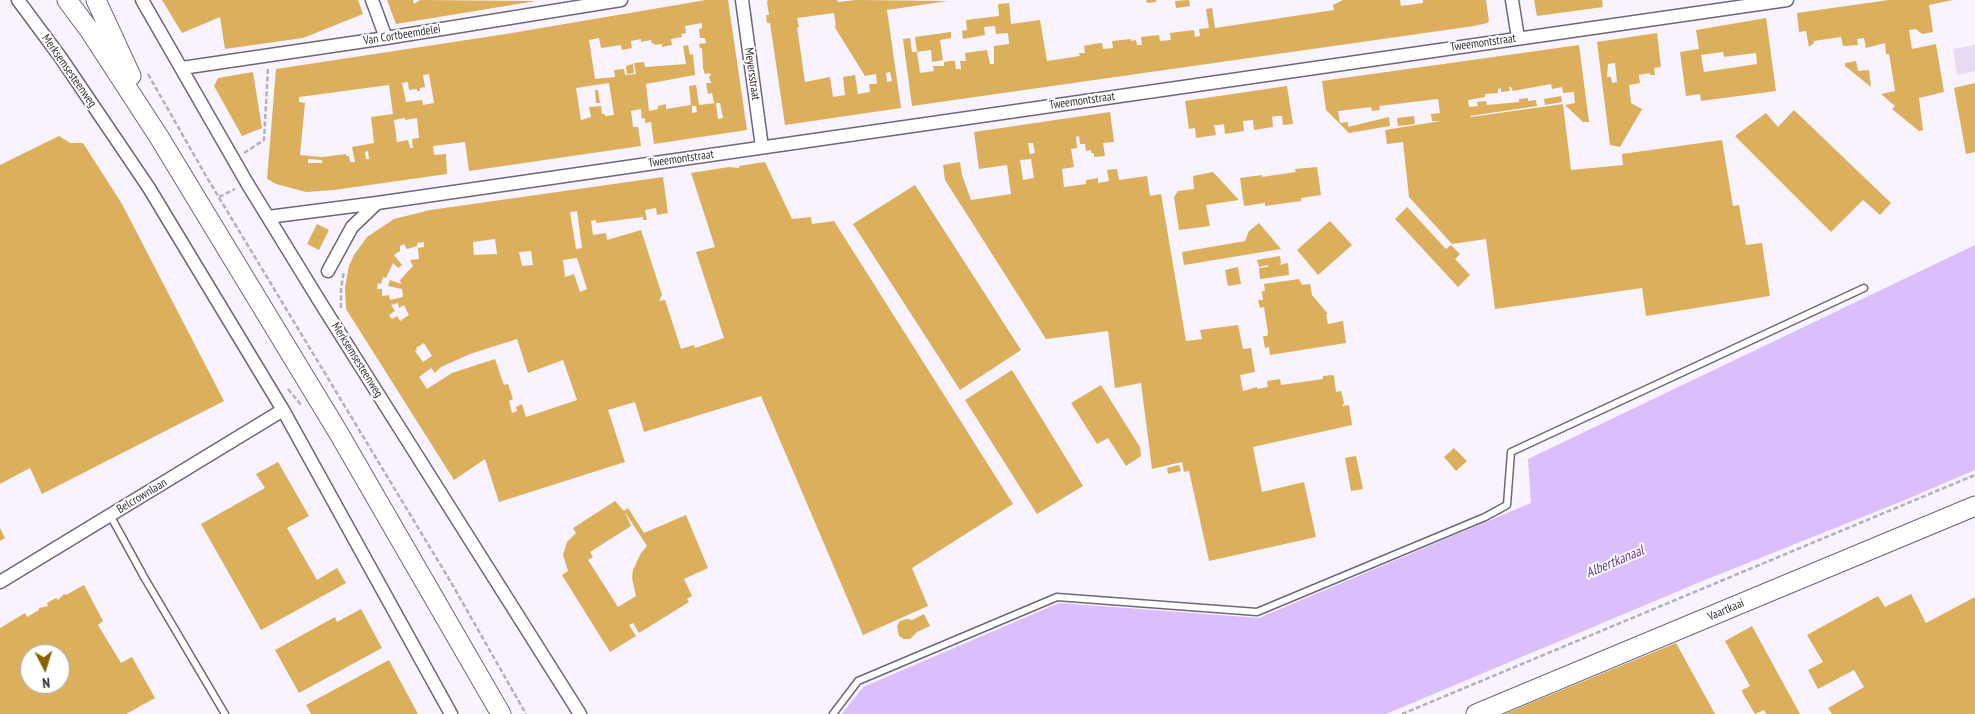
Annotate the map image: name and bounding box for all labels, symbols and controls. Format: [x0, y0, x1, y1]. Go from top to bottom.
street label: Van Cortbeemdelei [362, 22, 442, 48]
street label: Tweemontstraat [1449, 31, 1517, 55]
street label: Merksemsesteenweg [39, 32, 99, 110]
street label: Meyersstraat [741, 47, 763, 101]
street label: Tweemontstraat [1048, 89, 1116, 113]
street label: Tweemontstraat [647, 147, 715, 171]
street label: Merksemsesteenweg [328, 320, 386, 400]
street label: Belcrownlaan [114, 475, 170, 517]
water label: Albertkanaal [1583, 542, 1647, 582]
street label: Vaartkaai [1706, 596, 1746, 624]
north arrow [20, 644, 70, 694]
text: N [42, 674, 51, 692]

